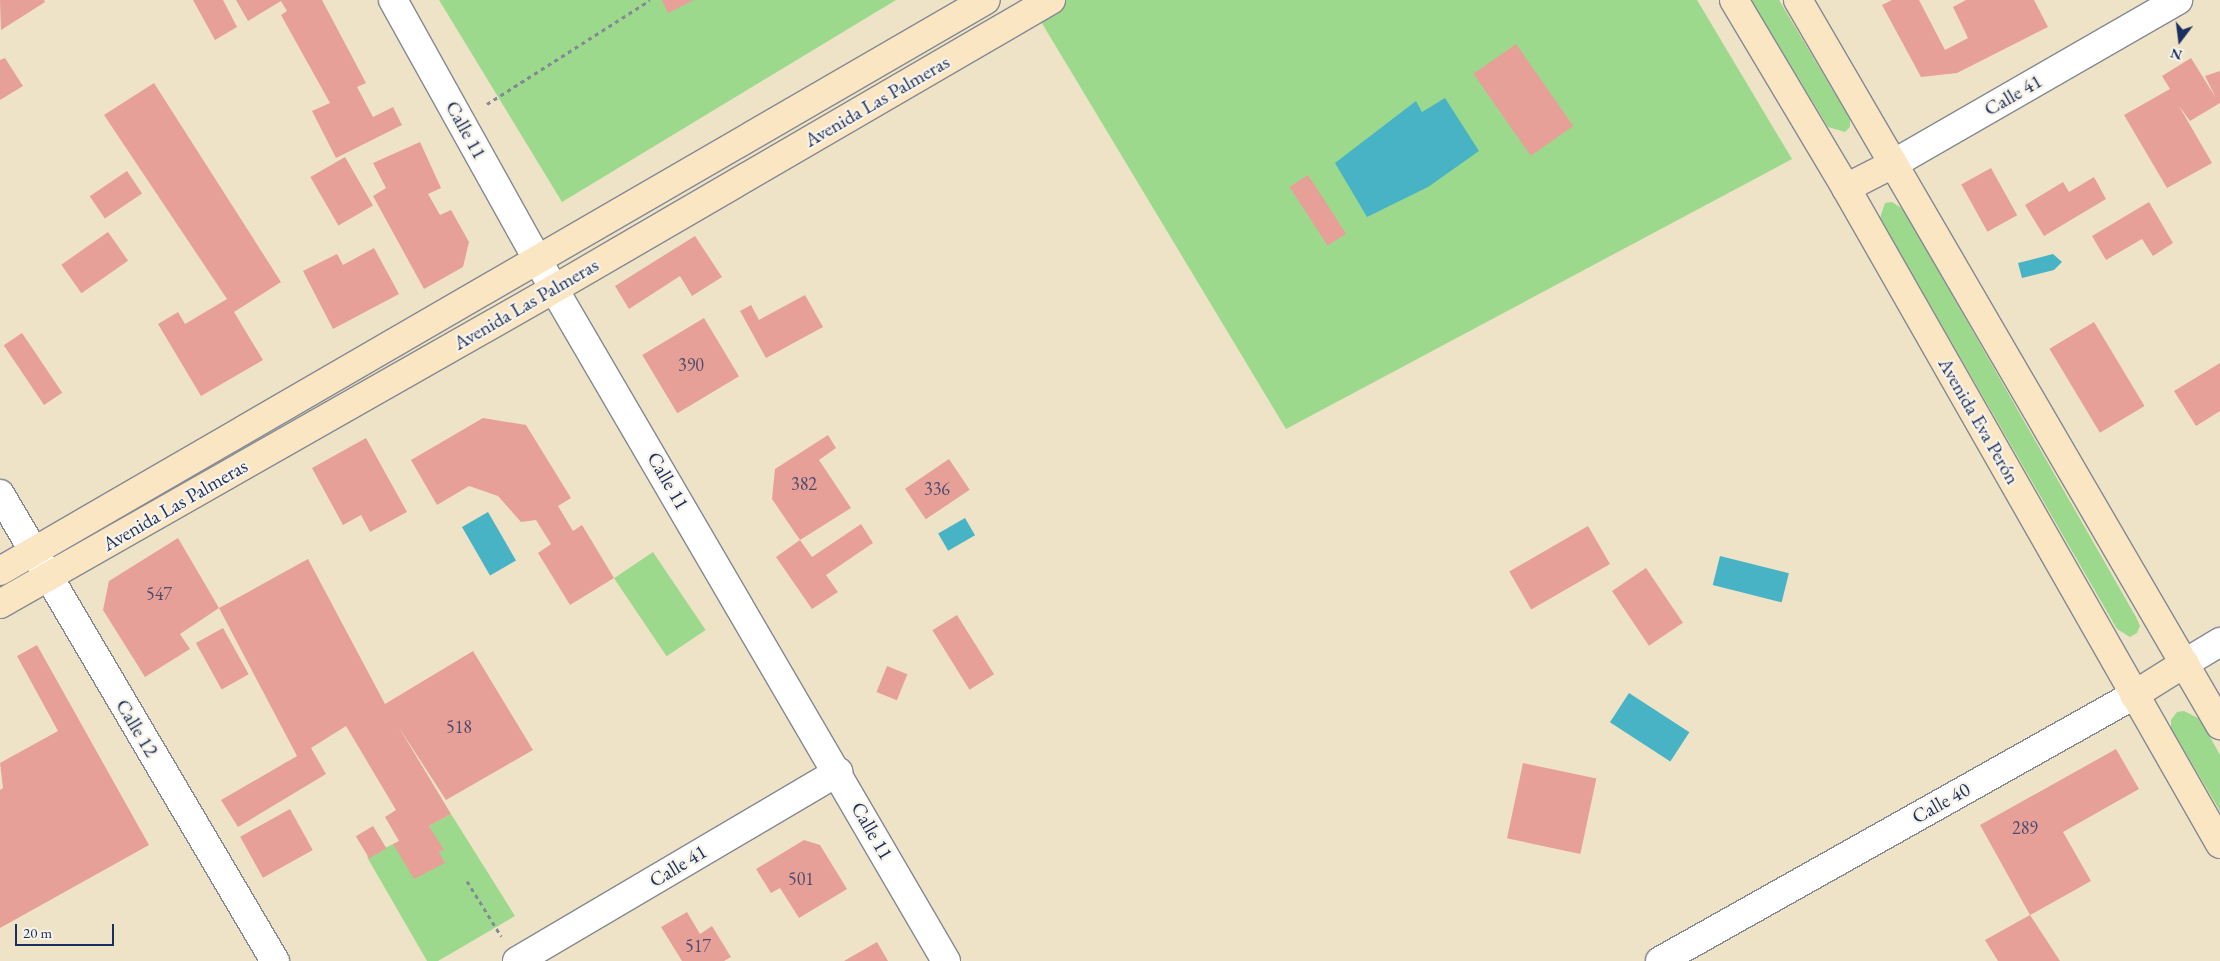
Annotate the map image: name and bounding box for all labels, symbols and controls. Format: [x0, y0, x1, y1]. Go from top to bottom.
north arrow [2155, 15, 2205, 65]
text: N [2168, 44, 2184, 65]
street label: Avenida Las Palmeras [800, 50, 954, 152]
street label: Calle 41 [1980, 69, 2046, 121]
street label: Calle 11 [440, 97, 492, 163]
street label: Avenida Las Palmeras [449, 253, 603, 355]
street label: Avenida Eva Perón [1933, 353, 2025, 489]
house number: 390 [678, 354, 704, 376]
street label: Calle 11 [642, 448, 694, 514]
street label: Avenida Las Palmeras [98, 454, 252, 556]
house number: 382 [791, 473, 817, 495]
house number: 336 [924, 478, 950, 500]
house number: 547 [146, 583, 172, 605]
street label: Calle 12 [111, 695, 163, 761]
house number: 518 [446, 716, 472, 738]
street label: Calle 40 [1908, 777, 1974, 829]
street label: Calle 11 [846, 798, 898, 864]
house number: 289 [2012, 817, 2038, 839]
street label: Calle 41 [645, 840, 711, 892]
house number: 501 [788, 868, 814, 890]
scale bar [18, 914, 116, 946]
text: 20 m [23, 923, 52, 942]
house number: 517 [685, 935, 711, 957]

